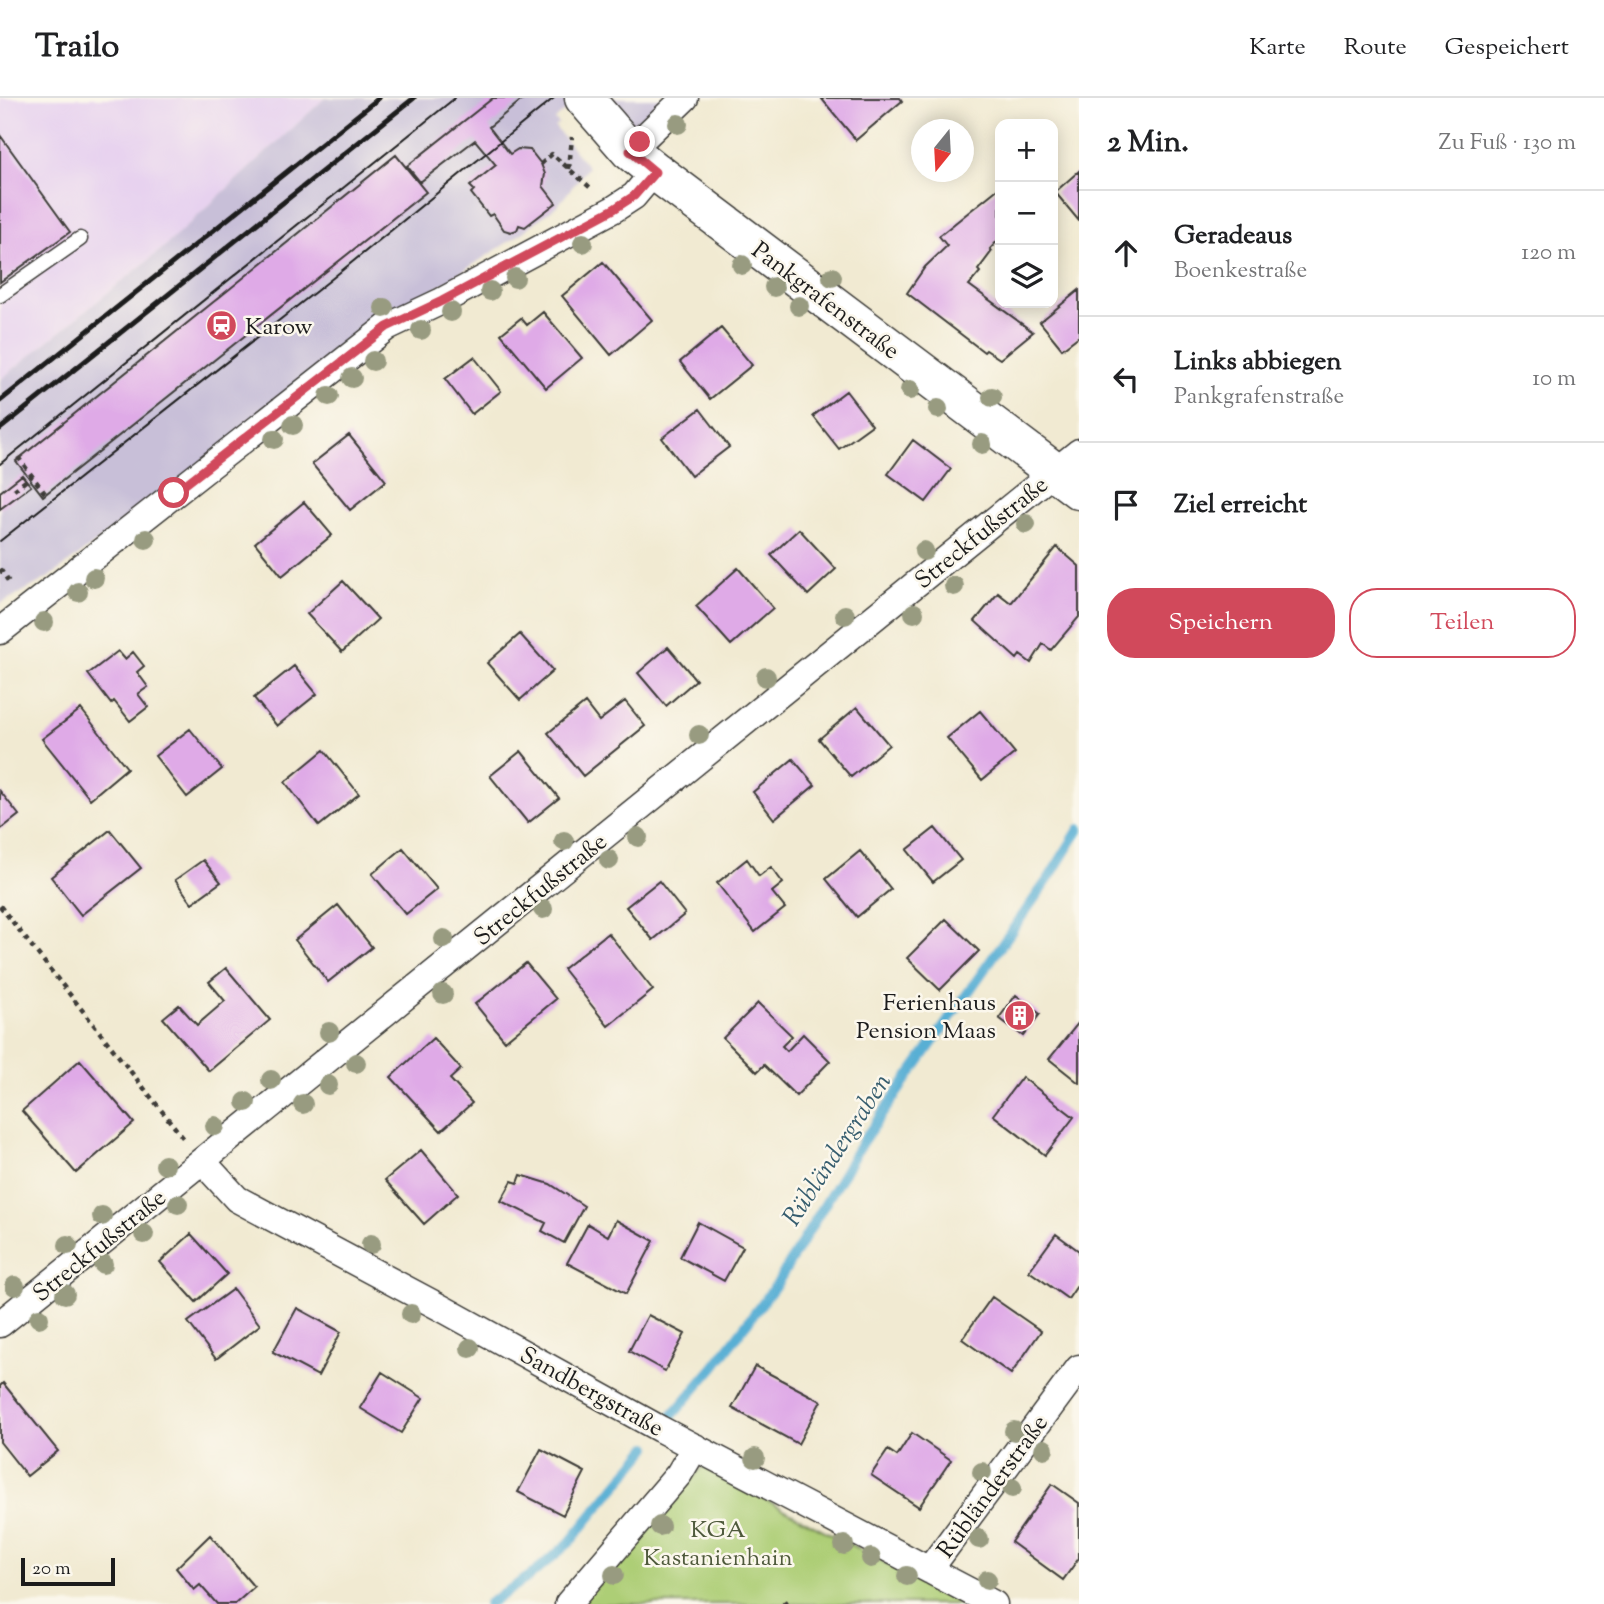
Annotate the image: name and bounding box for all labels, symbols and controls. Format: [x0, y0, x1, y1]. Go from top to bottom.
text: Trailo [35, 24, 119, 72]
text: Karte [1249, 31, 1306, 65]
text: Route [1344, 31, 1407, 65]
text: Gespeichert [1445, 31, 1569, 65]
north arrow [911, 119, 974, 182]
map controls [995, 119, 1058, 308]
button: + [995, 119, 1058, 182]
text: 2 Min. [1107, 122, 1189, 165]
route end [624, 126, 655, 157]
text: Zu Fuß · 130 m [1439, 127, 1576, 160]
button: − [995, 182, 1058, 245]
text: Geradeaus [1174, 218, 1292, 255]
icon: ahead [1107, 234, 1145, 272]
street label: Pankgrafenstraße [744, 235, 906, 369]
text: 120 m [1521, 237, 1576, 270]
button: layers [995, 245, 1058, 308]
text: Boenkestraße [1174, 255, 1307, 288]
station icon: Karow [205, 309, 239, 343]
place label: Karow [245, 311, 313, 345]
text: Links abbiegen [1174, 344, 1342, 381]
icon: left [1107, 360, 1145, 398]
text: 10 m [1532, 363, 1576, 396]
text: Pankgrafenstraße [1174, 381, 1344, 414]
street label: Streckfußstraße [908, 469, 1056, 598]
route start [158, 477, 189, 508]
icon: arrive [1107, 486, 1145, 524]
text: Ziel erreicht [1174, 487, 1307, 524]
button: Speichern [1107, 588, 1335, 658]
button: Teilen [1349, 588, 1576, 658]
street label: Streckfußstraße [467, 826, 615, 955]
place label: Ferienhaus Pension Maas [856, 987, 996, 1049]
building icon: Ferienhaus Pension Maas [1002, 999, 1036, 1033]
water label: Rübländergraben [775, 1066, 902, 1234]
street label: Streckfußstraße [26, 1182, 174, 1311]
street label: Sandbergstraße [513, 1339, 669, 1446]
street label: Rübländerstraße [930, 1408, 1057, 1566]
park label: KGA Kastanienhain [643, 1514, 793, 1576]
scale bar [21, 1555, 116, 1587]
text: 20 m [32, 1556, 71, 1583]

